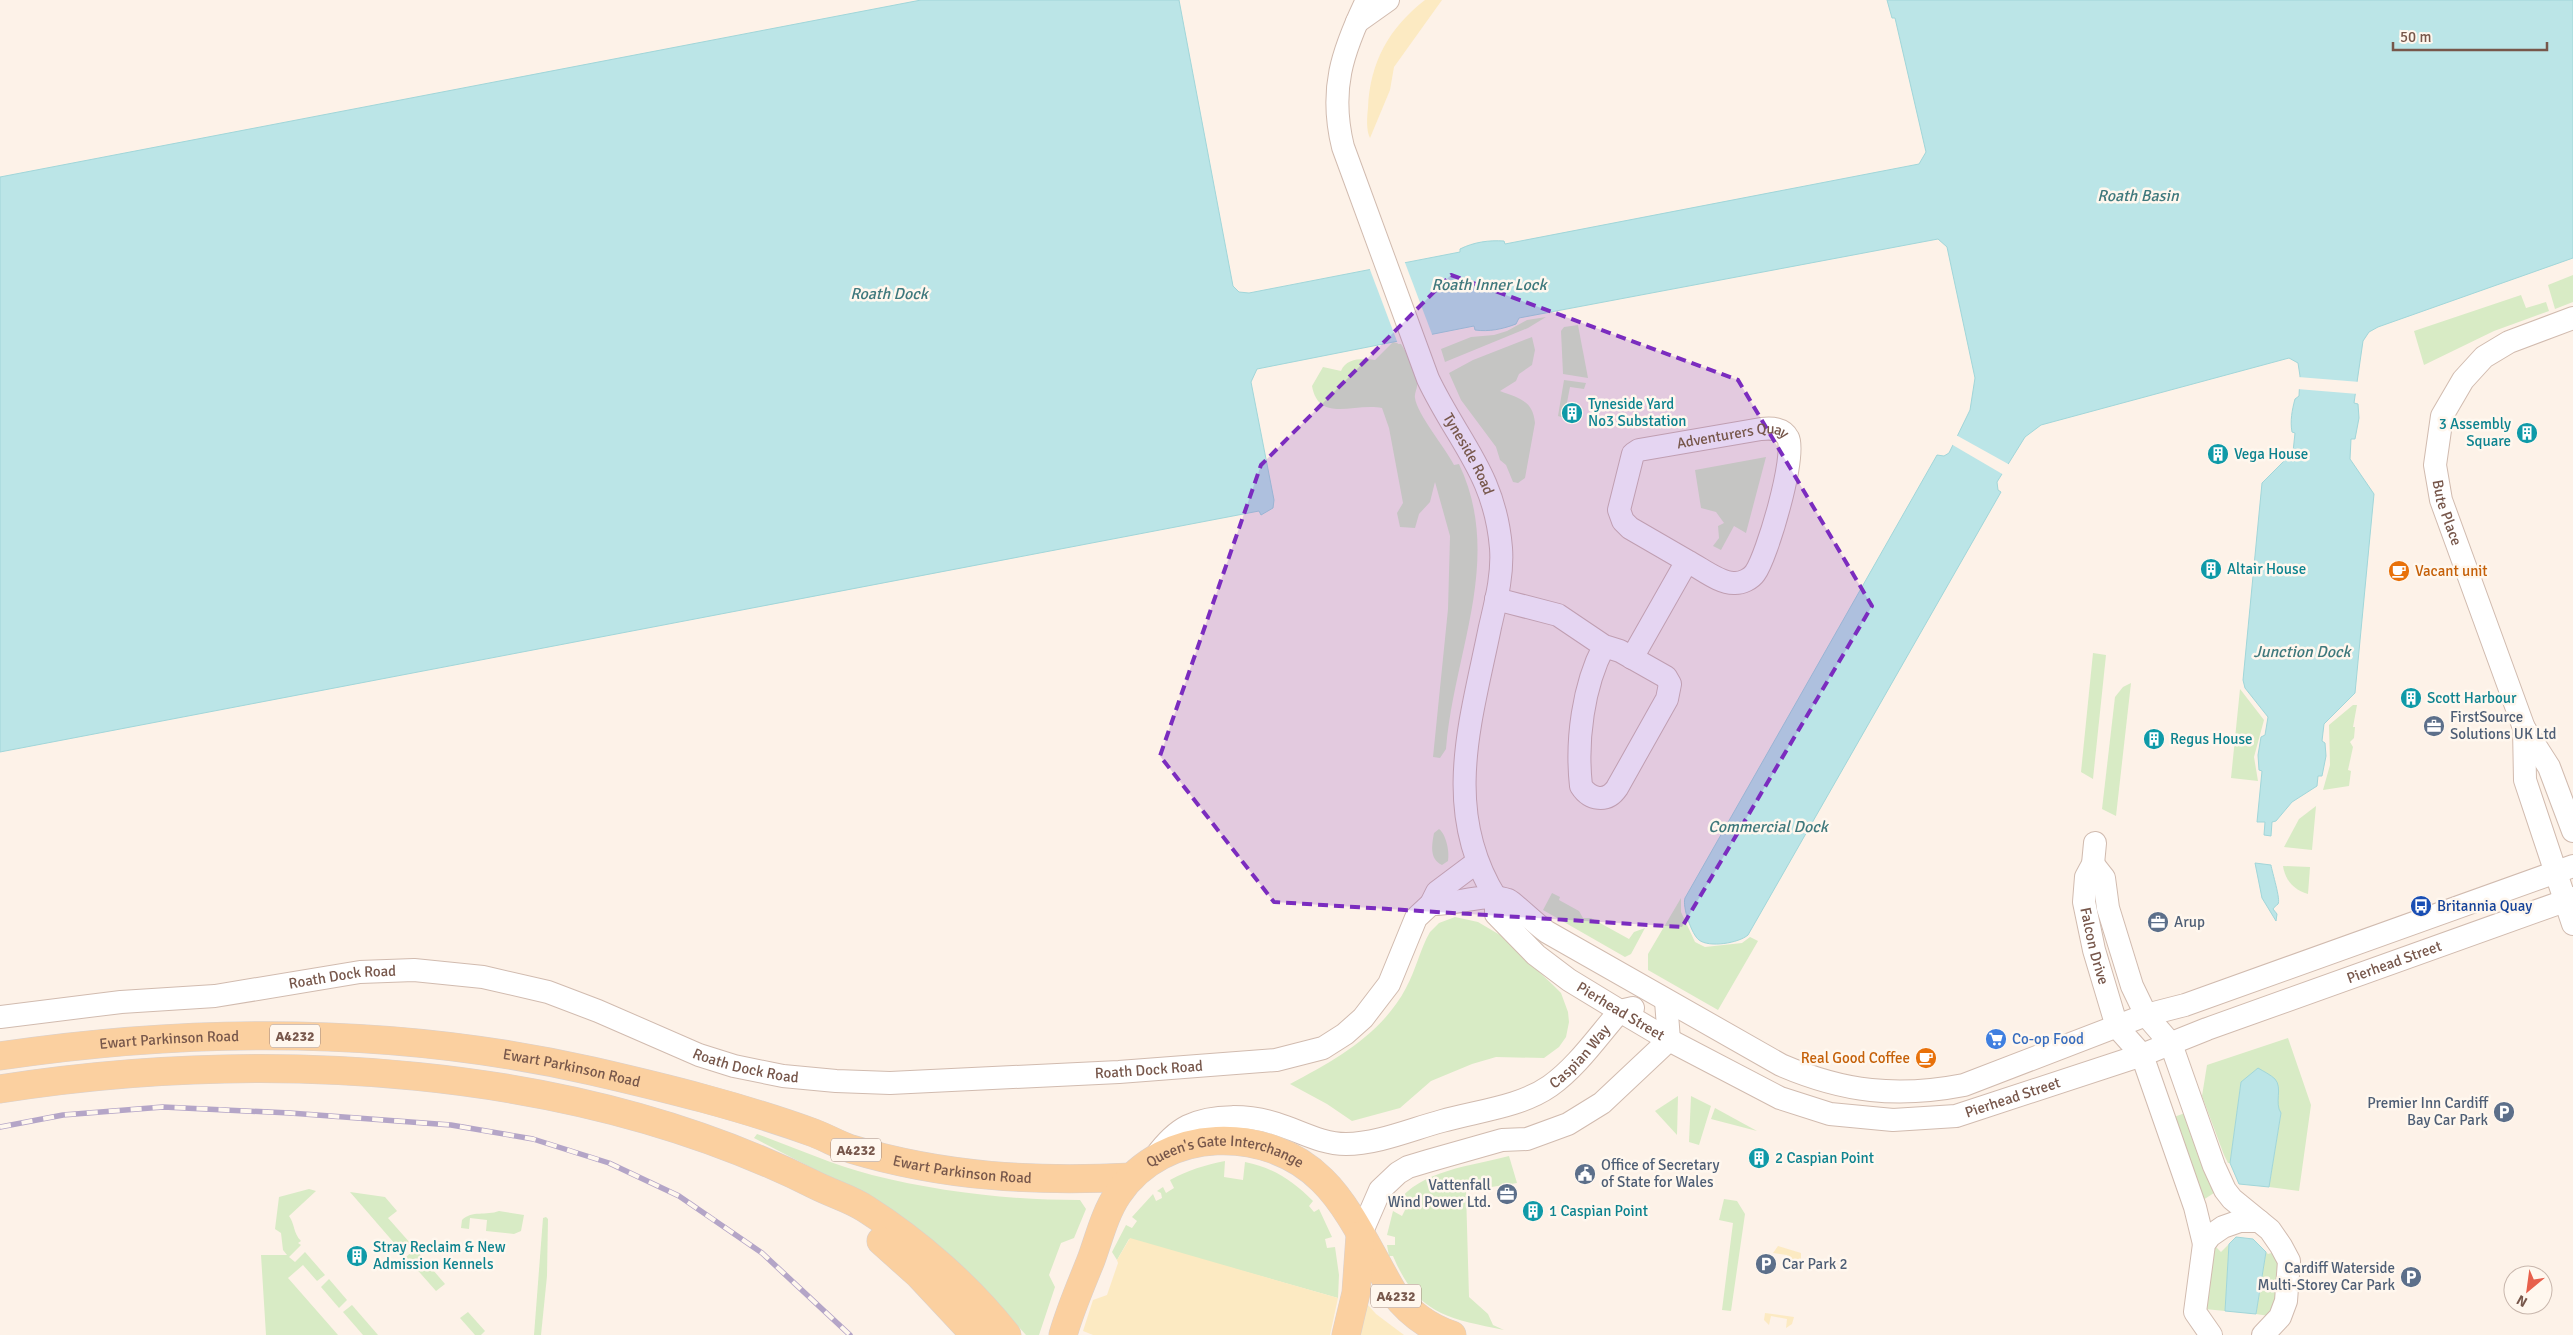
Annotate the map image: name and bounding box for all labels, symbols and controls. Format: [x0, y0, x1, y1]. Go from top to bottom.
scale bar [2393, 20, 2547, 52]
text: 50 m [2400, 28, 2431, 46]
water label: Roath Basin [2097, 186, 2180, 206]
water label: Roath Inner Lock [1432, 275, 1548, 295]
water label: Roath Dock [850, 284, 930, 304]
place label: Tyneside Yard No3 Substation [1588, 395, 1687, 430]
building icon: Tyneside Yard No3 Substation [1560, 401, 1584, 425]
street label: Tyneside Road [1439, 410, 1498, 497]
place label: 3 Assembly Square [2439, 415, 2511, 450]
street label: Adventurers Quay [1675, 419, 1793, 452]
building icon: 3 Assembly Square [2515, 421, 2539, 445]
building icon: Vega House [2206, 442, 2230, 466]
place label: Vega House [2234, 445, 2308, 463]
street label: Bute Place [2429, 478, 2466, 548]
building icon: Altair House [2199, 557, 2223, 581]
cafe icon: Vacant unit [2387, 559, 2411, 583]
place label: Altair House [2227, 560, 2306, 578]
place label: Vacant unit [2415, 562, 2488, 580]
water label: Junction Dock [2253, 642, 2353, 662]
building icon: Scott Harbour [2399, 686, 2423, 710]
place label: Scott Harbour [2427, 689, 2517, 707]
place label: FirstSource Solutions UK Ltd [2450, 708, 2557, 743]
office icon: FirstSource Solutions UK Ltd [2422, 714, 2446, 738]
building icon: Regus House [2142, 727, 2166, 751]
place label: Regus House [2170, 730, 2253, 748]
water label: Commercial Dock [1708, 817, 1830, 837]
bus stop icon: Britannia Quay [2409, 894, 2433, 918]
place label: Britannia Quay [2437, 897, 2532, 915]
street label: Falcon Drive [2076, 906, 2113, 987]
office icon: Arup [2146, 910, 2170, 934]
place label: Arup [2174, 913, 2205, 931]
street label: Pierhead Street [2344, 937, 2444, 987]
street label: Roath Dock Road [287, 962, 396, 993]
street label: Pierhead Street [1573, 978, 1668, 1044]
street label: Caspian Way [1546, 1021, 1614, 1092]
road number: A4232 [270, 1024, 320, 1048]
street label: Ewart Parkinson Road [98, 1027, 239, 1053]
supermarket icon: Co-op Food [1984, 1027, 2008, 1051]
place label: Co-op Food [2012, 1030, 2084, 1048]
street label: Roath Dock Road [690, 1044, 799, 1086]
street label: Ewart Parkinson Road [502, 1045, 642, 1091]
cafe icon: Real Good Coffee [1914, 1046, 1938, 1070]
place label: Real Good Coffee [1801, 1049, 1910, 1067]
street label: Roath Dock Road [1094, 1057, 1204, 1082]
street label: Pierhead Street [1963, 1073, 2063, 1121]
place label: Premier Inn Cardiff Bay Car Park [2367, 1094, 2489, 1129]
parking icon: Premier Inn Cardiff Bay Car Park [2492, 1100, 2516, 1124]
text: Queen's Gate Interchange [1143, 1132, 1307, 1172]
road number: A4232 [831, 1138, 881, 1162]
building icon: 2 Caspian Point [1747, 1146, 1771, 1170]
place label: 2 Caspian Point [1775, 1149, 1874, 1167]
street label: Ewart Parkinson Road [891, 1151, 1032, 1187]
place label: Office of Secretary of State for Wales [1601, 1156, 1719, 1191]
street label: Queen's Gate Interchange [1143, 1159, 1307, 1177]
public building icon: Office of Secretary of State for Wales [1573, 1162, 1597, 1186]
place label: Vattenfall Wind Power Ltd. [1388, 1176, 1491, 1211]
office icon: Vattenfall Wind Power Ltd. [1495, 1182, 1519, 1206]
building icon: 1 Caspian Point [1521, 1199, 1545, 1223]
place label: 1 Caspian Point [1549, 1202, 1648, 1220]
place label: Stray Reclaim & New Admission Kennels [373, 1238, 506, 1273]
building icon: Stray Reclaim & New Admission Kennels [345, 1244, 369, 1268]
parking icon: Car Park 2 [1754, 1252, 1778, 1276]
place label: Car Park 2 [1782, 1255, 1848, 1273]
place label: Cardiff Waterside Multi-Storey Car Park [2258, 1259, 2395, 1294]
parking icon: Cardiff Waterside Multi-Storey Car Park [2399, 1265, 2423, 1289]
north arrow [2503, 1265, 2553, 1315]
road number: A4232 [1371, 1284, 1421, 1308]
text: N [2514, 1291, 2530, 1311]

